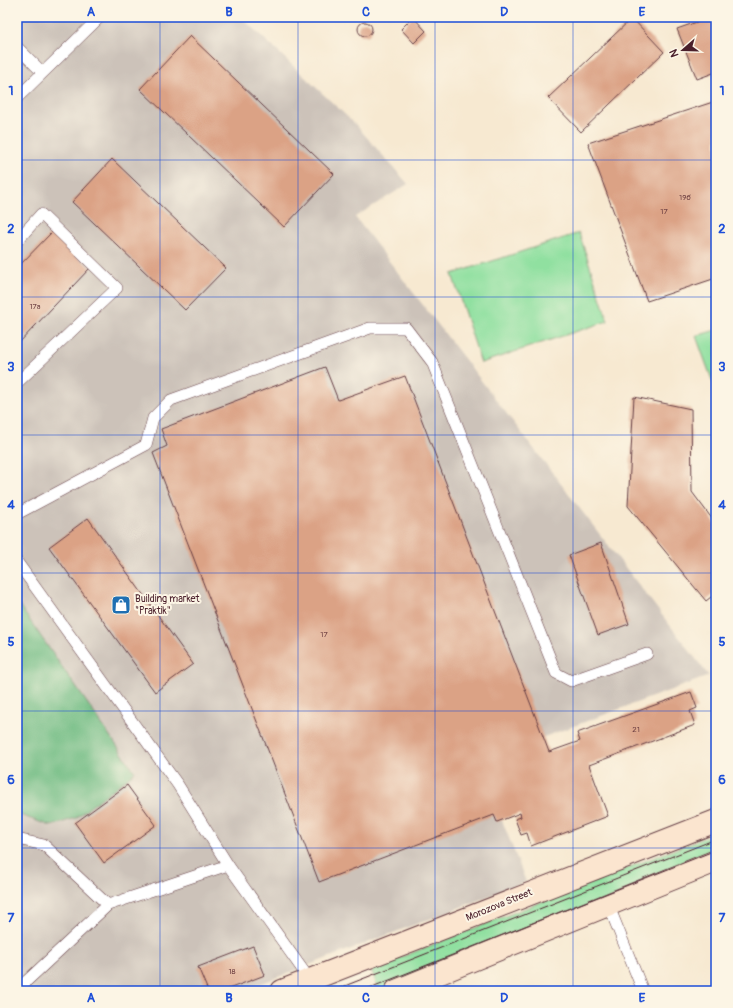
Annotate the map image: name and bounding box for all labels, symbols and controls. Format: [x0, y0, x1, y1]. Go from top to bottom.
text: A [87, 4, 96, 20]
text: B [225, 4, 233, 20]
text: C [362, 4, 370, 20]
text: D [500, 4, 508, 20]
text: E [639, 4, 646, 20]
north arrow [663, 30, 703, 70]
text: N [667, 47, 681, 59]
text: 1 [8, 83, 14, 99]
text: 1 [719, 83, 725, 99]
house number: 19б [679, 193, 691, 202]
house number: 17 [660, 207, 668, 216]
text: 2 [7, 221, 15, 237]
text: 2 [718, 221, 726, 237]
house number: 17а [29, 302, 41, 311]
text: 3 [7, 359, 15, 375]
text: 3 [718, 359, 726, 375]
text: 4 [7, 497, 15, 513]
text: 4 [718, 497, 726, 513]
place label: Building market "Praktik" [135, 593, 200, 617]
shop icon: Building market "Praktik" [110, 594, 132, 616]
house number: 17 [320, 630, 328, 639]
text: 5 [7, 634, 15, 650]
text: 5 [718, 634, 726, 650]
house number: 21 [632, 725, 640, 734]
text: 6 [7, 772, 15, 788]
text: 6 [718, 772, 726, 788]
street label: Morozova Street [464, 886, 535, 924]
text: 7 [8, 910, 15, 926]
text: 7 [719, 910, 726, 926]
house number: 18 [228, 967, 236, 976]
text: A [87, 990, 96, 1006]
text: B [225, 990, 233, 1006]
text: C [362, 990, 370, 1006]
text: D [500, 990, 508, 1006]
text: E [639, 990, 646, 1006]

